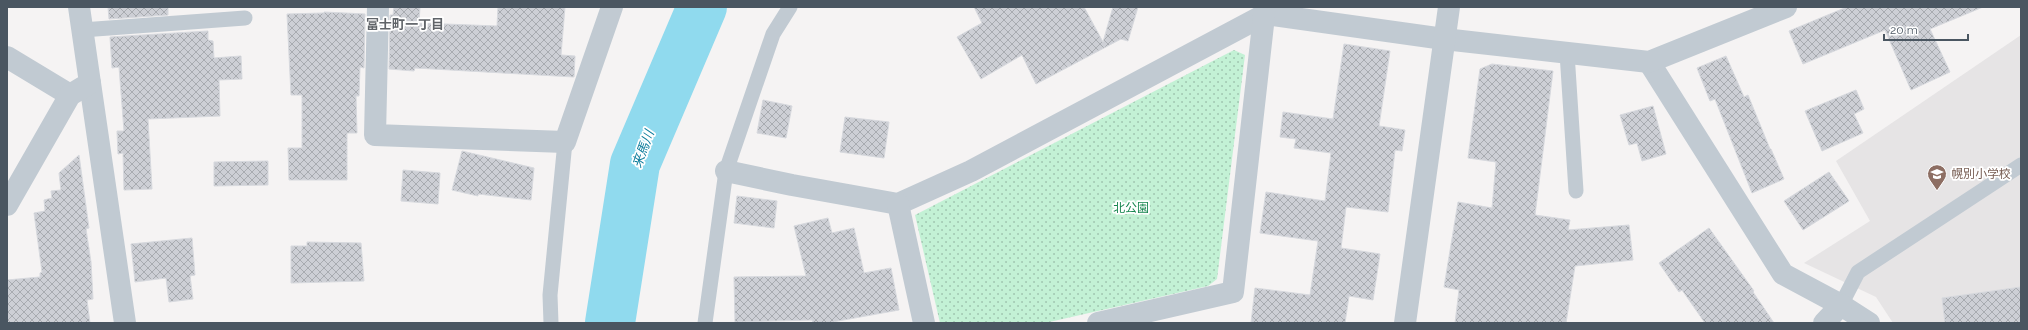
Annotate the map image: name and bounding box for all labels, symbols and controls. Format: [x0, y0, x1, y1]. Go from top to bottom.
scale bar [1884, 16, 1968, 42]
district label: 富士町一丁目 [366, 17, 444, 32]
text: 20 m [1890, 23, 1918, 37]
water label: 来馬川 [629, 126, 657, 170]
school or university icon: 幌別小学校 [1926, 163, 1948, 191]
place label: 幌別小学校 [1951, 167, 2011, 181]
park label: 北公園 [1113, 201, 1149, 215]

